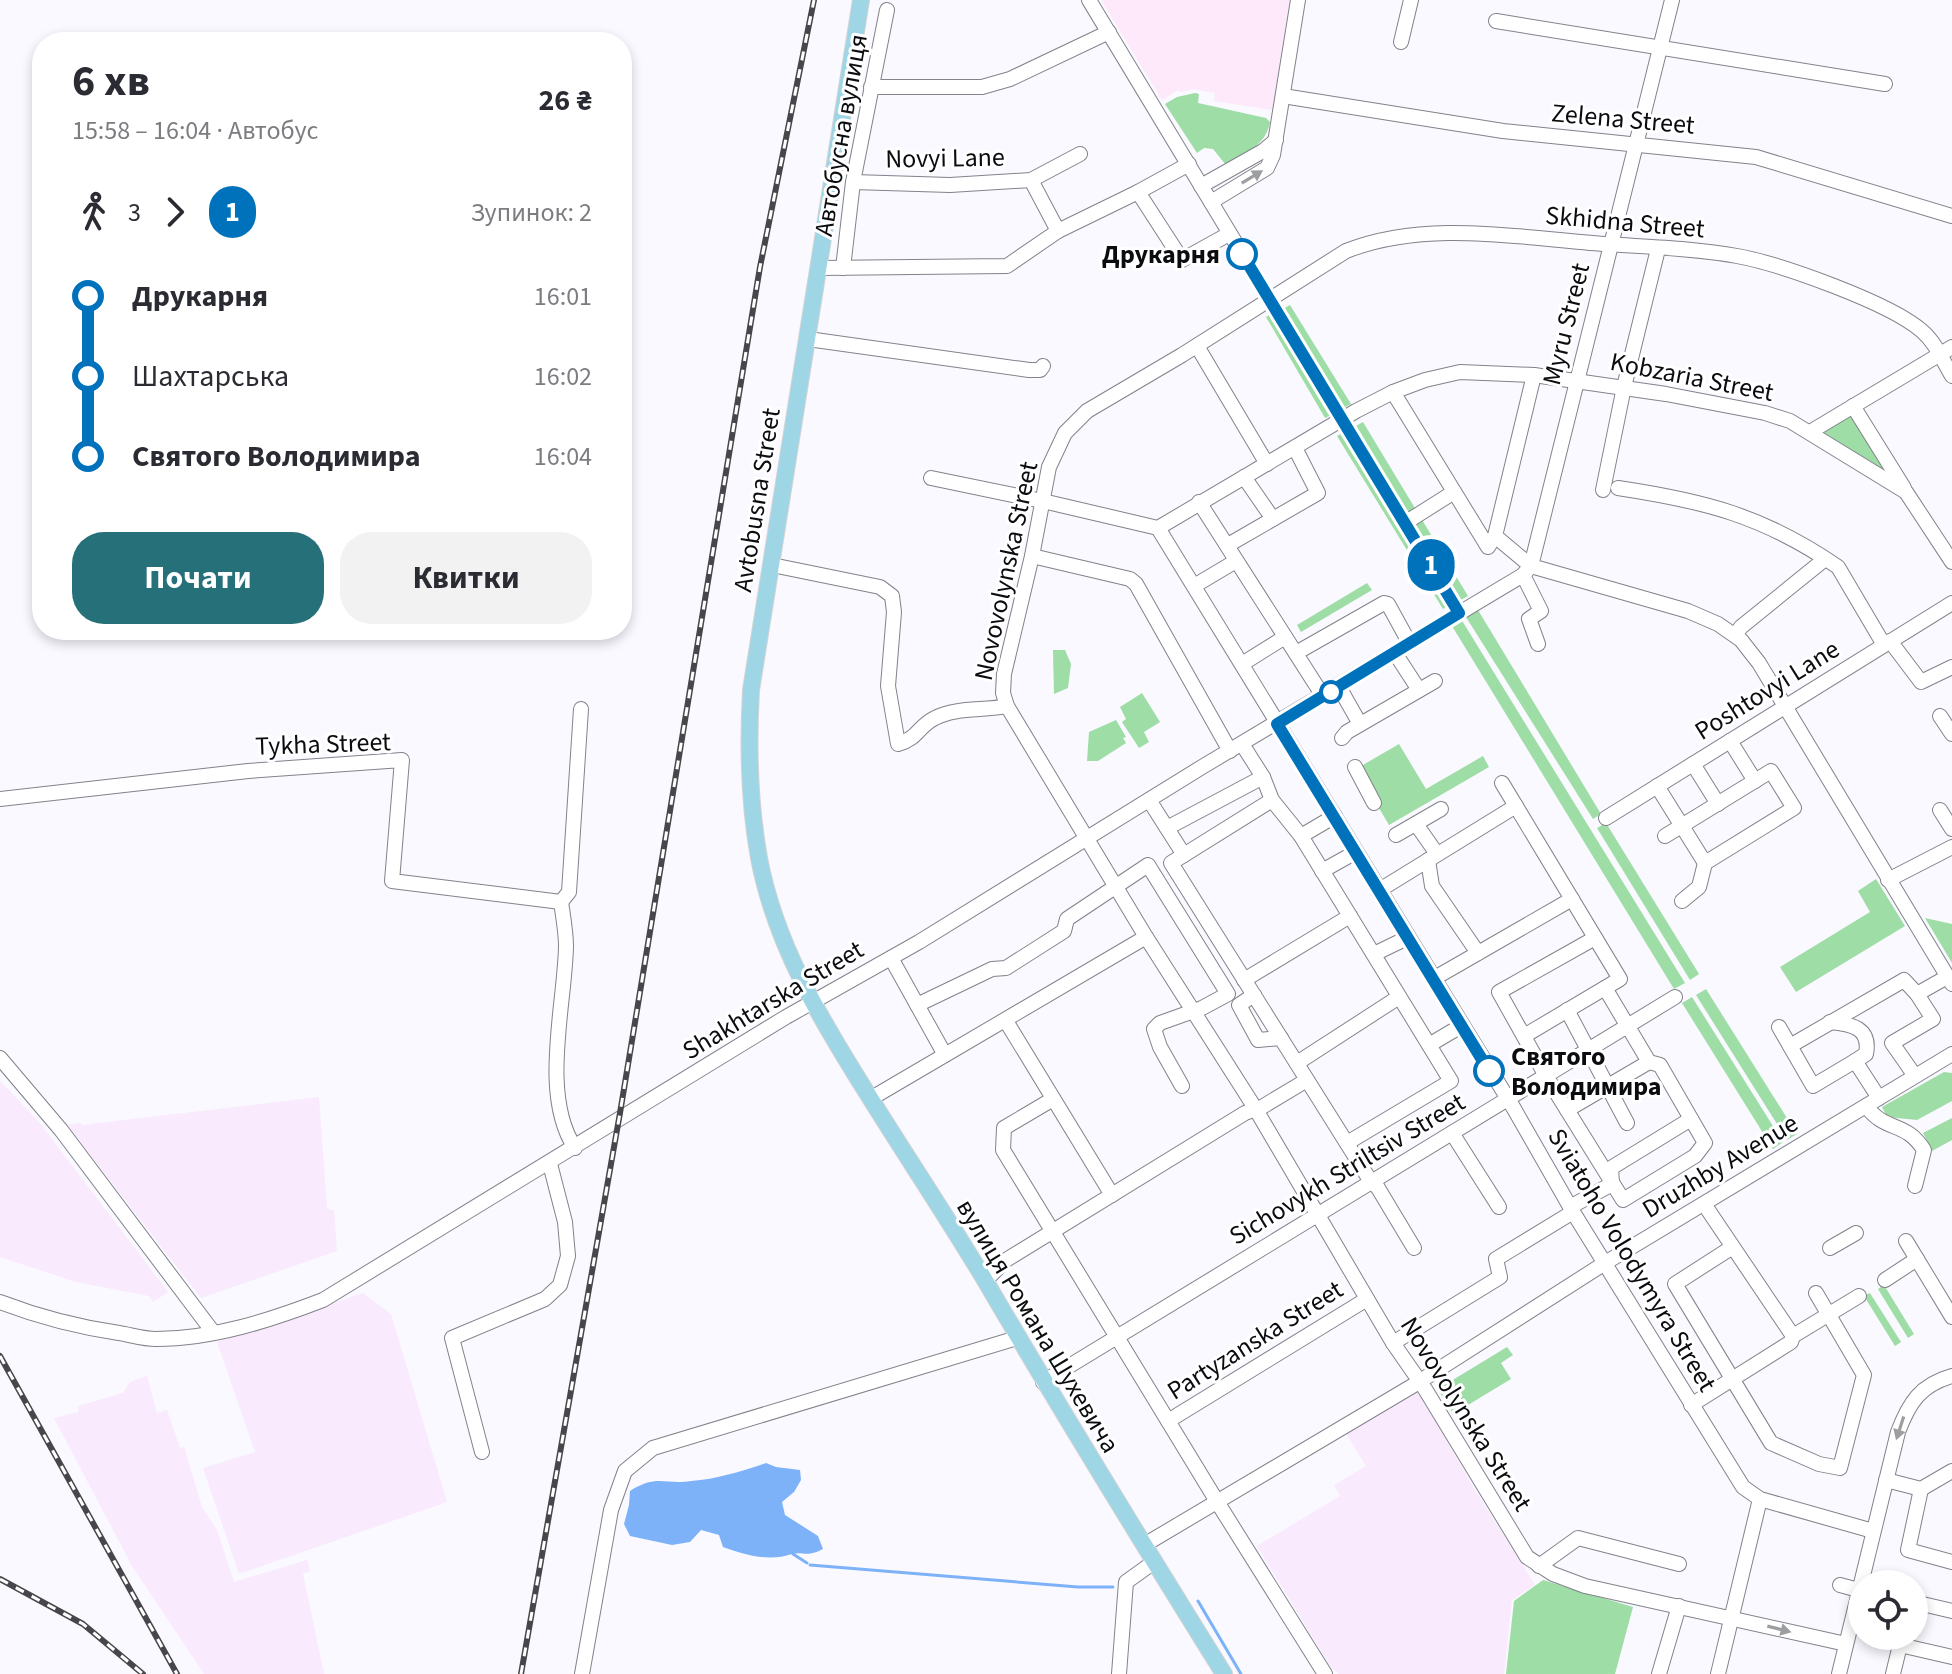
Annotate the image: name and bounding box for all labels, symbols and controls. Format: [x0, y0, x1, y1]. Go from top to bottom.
street label: Автобусна вулиця [805, 31, 877, 239]
text: 6 хв [72, 50, 150, 113]
text: 26 ₴ [538, 79, 592, 122]
street label: Zelena Street [1550, 94, 1696, 144]
text: 15:58 – 16:04 · Автобус [72, 112, 318, 149]
street label: Novyi Lane [885, 138, 1005, 178]
one-way arrow [1241, 170, 1263, 184]
icon: walk [72, 190, 116, 234]
icon: forward [153, 190, 197, 234]
text: 1 [225, 192, 240, 232]
text: 3 [128, 194, 141, 231]
text: Зупинок: 2 [471, 194, 592, 231]
street label: Skhidna Street [1544, 197, 1706, 247]
place label: Друкарня [1102, 236, 1220, 273]
marker: Друкарня [1227, 239, 1257, 269]
street label: Myru Street [1533, 259, 1599, 389]
text: Друкарня [132, 275, 268, 318]
text: 16:01 [534, 278, 592, 315]
street label: Kobzaria Street [1607, 343, 1777, 411]
text: Шахтарська [132, 355, 289, 398]
text: 16:02 [534, 358, 592, 395]
street label: Avtobusna Street [724, 405, 790, 595]
text: Святого Володимира [132, 435, 420, 478]
text: 16:04 [534, 438, 592, 475]
street label: Novovolynska Street [965, 458, 1047, 684]
button: Почати [72, 532, 324, 624]
button: Квитки [340, 532, 592, 624]
line badge: 1 [1405, 539, 1457, 591]
text: 1 [1424, 545, 1438, 585]
street label: Poshtovyi Lane [1688, 631, 1846, 749]
unlabelled marker [1320, 681, 1342, 703]
street label: Tykha Street [255, 723, 392, 765]
street label: Shakhtarska Street [675, 931, 871, 1069]
place label: Святого Володимира [1511, 1038, 1661, 1105]
marker: Святого Володимира [1474, 1056, 1504, 1086]
street label: Sichovykh Striltsiv Street [1222, 1084, 1472, 1254]
street label: Druzhby Avenue [1635, 1105, 1805, 1227]
street label: Sviatoho Volodymyra Street [1539, 1121, 1725, 1399]
street label: вулиця Романа Шухевича [947, 1192, 1129, 1460]
street label: Partyzanska Street [1160, 1271, 1350, 1409]
street label: Novovolynska Street [1391, 1310, 1541, 1519]
one-way arrow [1894, 1416, 1906, 1440]
map controls [1848, 1570, 1928, 1650]
button: locate [1848, 1570, 1928, 1650]
one-way arrow [1767, 1624, 1792, 1636]

